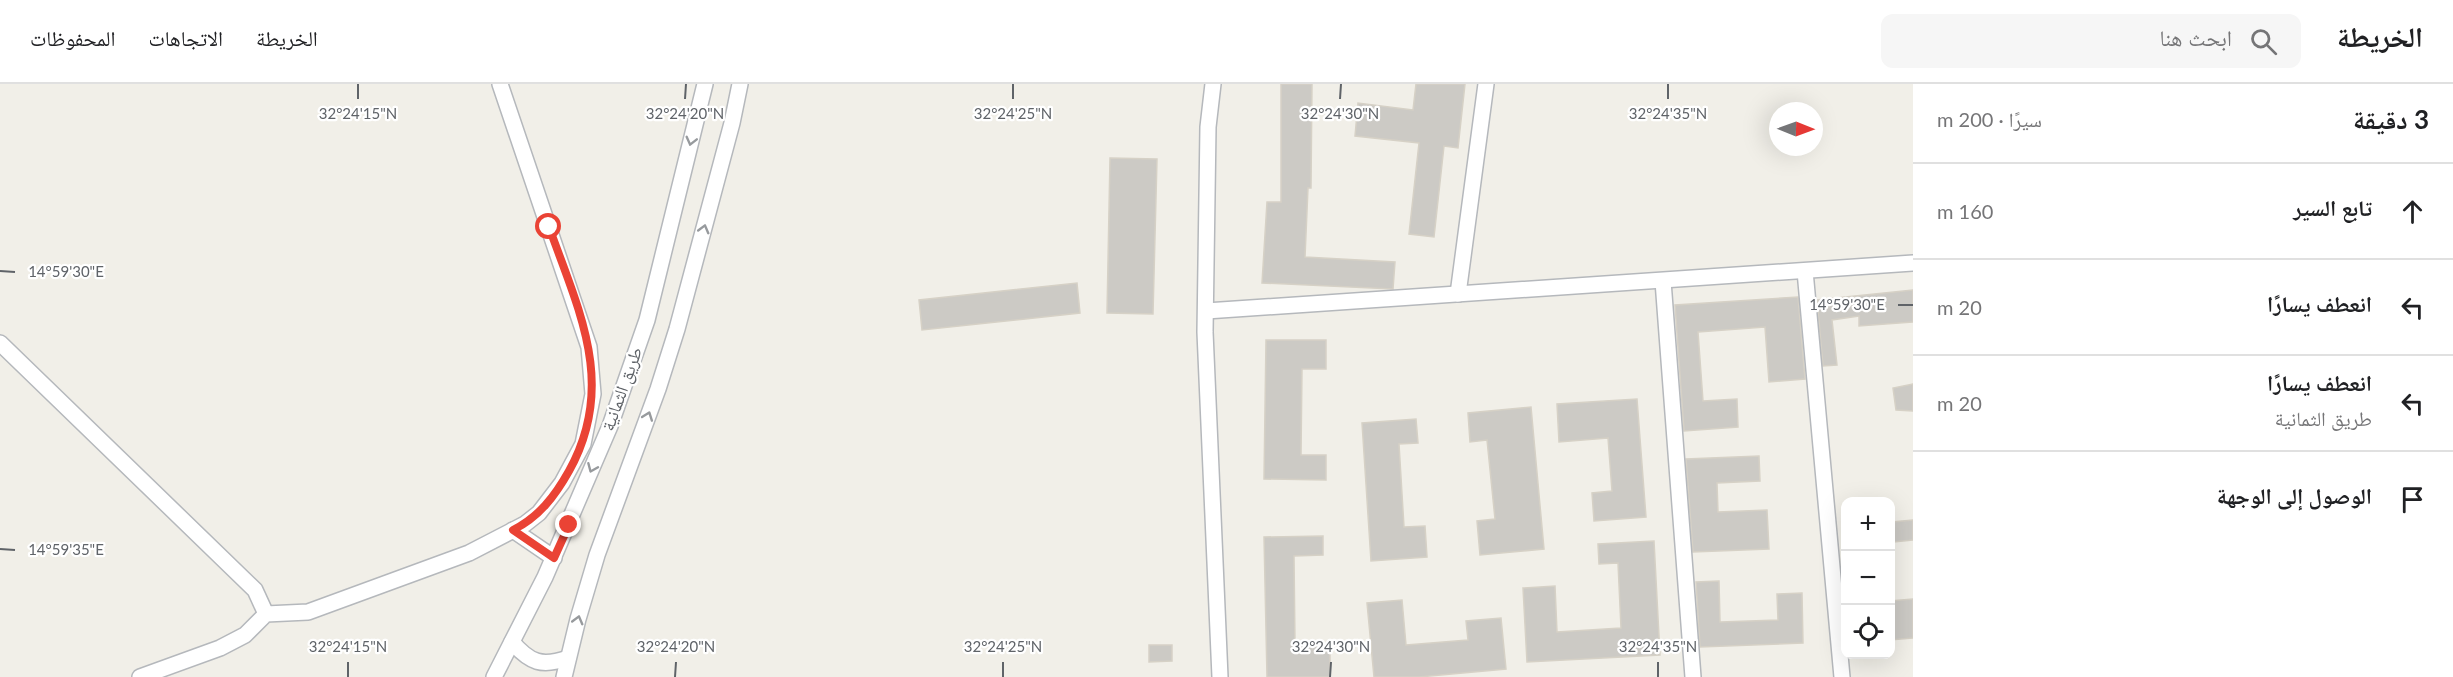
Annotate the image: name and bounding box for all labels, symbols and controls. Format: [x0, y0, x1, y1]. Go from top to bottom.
search box [1881, 14, 2301, 68]
text: الخريطة [2337, 19, 2423, 53]
text: ابحث هنا [2159, 24, 2232, 51]
text: المحفوظات [30, 25, 115, 50]
text: الاتجاهات [148, 25, 223, 50]
text: الخريطة [256, 25, 318, 50]
icon: search [2247, 25, 2280, 58]
north arrow [1769, 102, 1823, 156]
text: 3 دقيقة [2353, 103, 2429, 135]
text: 32°24'15"N [319, 104, 397, 122]
text: 32°24'20"N [646, 104, 724, 122]
text: 32°24'25"N [974, 104, 1052, 122]
text: 32°24'30"N [1301, 104, 1379, 122]
text: 32°24'35"N [1629, 104, 1707, 122]
text: سيرًا · 200 m [1937, 107, 2042, 131]
one-way arrow [685, 136, 698, 146]
text: تابع السير [2293, 194, 2372, 221]
icon: ahead [2396, 195, 2429, 228]
text: 160 m [1937, 199, 1993, 223]
route start [535, 213, 561, 239]
one-way arrow [696, 224, 709, 234]
text: 14°59'30"E [28, 262, 104, 280]
text: انعطف يسارًا [2267, 290, 2372, 317]
icon: left [2396, 291, 2429, 324]
text: 14°59'30"E [1809, 295, 1885, 313]
text: 20 m [1937, 295, 1982, 319]
street label: طريق الثمانية [596, 344, 647, 434]
text: انعطف يسارًا [2267, 369, 2372, 396]
icon: left [2396, 387, 2429, 420]
text: 20 m [1937, 391, 1982, 415]
text: طريق الثمانية [2275, 406, 2372, 430]
one-way arrow [641, 411, 654, 422]
one-way arrow [587, 461, 599, 472]
text: الوصول إلى الوجهة [2217, 482, 2372, 509]
icon: arrive [2396, 483, 2429, 516]
map controls [1841, 497, 1895, 659]
button: + [1841, 497, 1895, 551]
route end [555, 511, 581, 537]
text: 14°59'35"E [28, 540, 104, 558]
button: − [1841, 551, 1895, 605]
button: locate [1841, 605, 1895, 659]
one-way arrow [571, 615, 583, 626]
text: 32°24'15"N [309, 637, 387, 655]
text: 32°24'20"N [637, 637, 715, 655]
text: 32°24'25"N [964, 637, 1042, 655]
text: 32°24'30"N [1292, 637, 1370, 655]
text: 32°24'35"N [1619, 637, 1697, 655]

